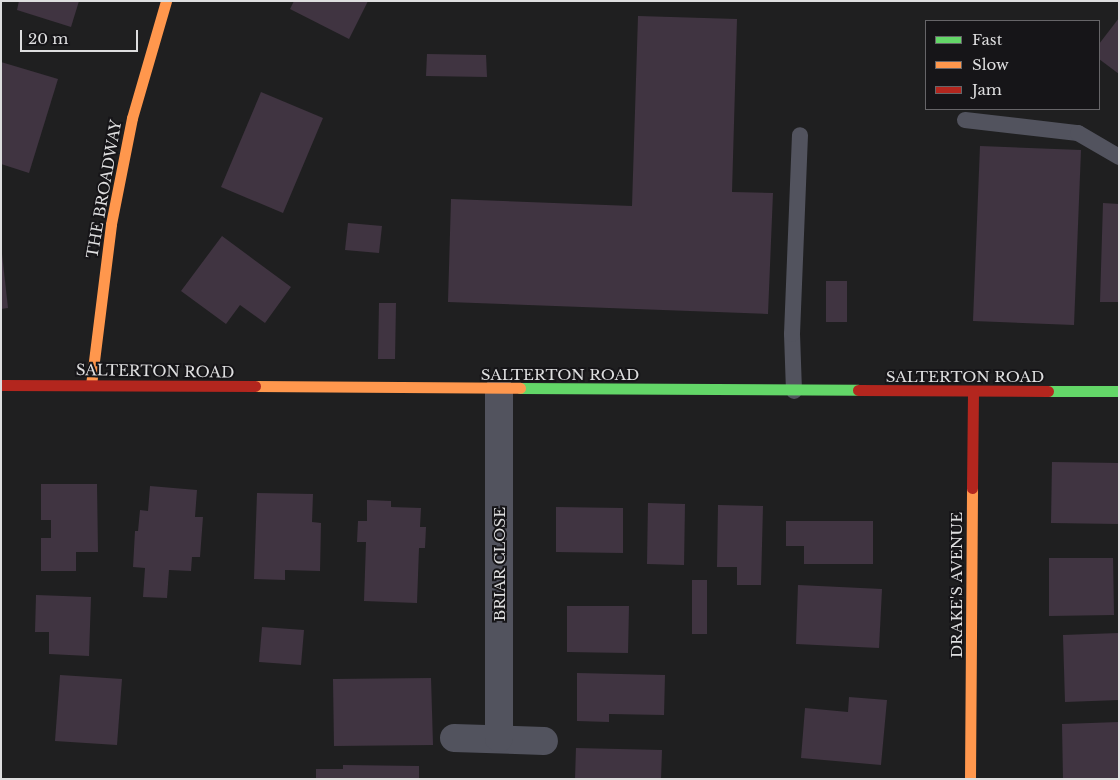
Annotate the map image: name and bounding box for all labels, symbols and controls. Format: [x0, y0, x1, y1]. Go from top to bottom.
scale bar [22, 20, 140, 52]
legend [925, 20, 1100, 110]
text: 20 m [28, 29, 68, 48]
text: Fast [972, 30, 1002, 49]
text: Slow [972, 55, 1009, 74]
text: Jam [972, 80, 1002, 99]
street label: THE BROADWAY [83, 118, 125, 260]
street label: SALTERTON ROAD [76, 361, 234, 381]
street label: SALTERTON ROAD [481, 366, 639, 384]
street label: SALTERTON ROAD [886, 368, 1044, 386]
street label: BRIAR CLOSE [491, 507, 509, 621]
street label: DRAKE'S AVENUE [948, 512, 966, 658]

